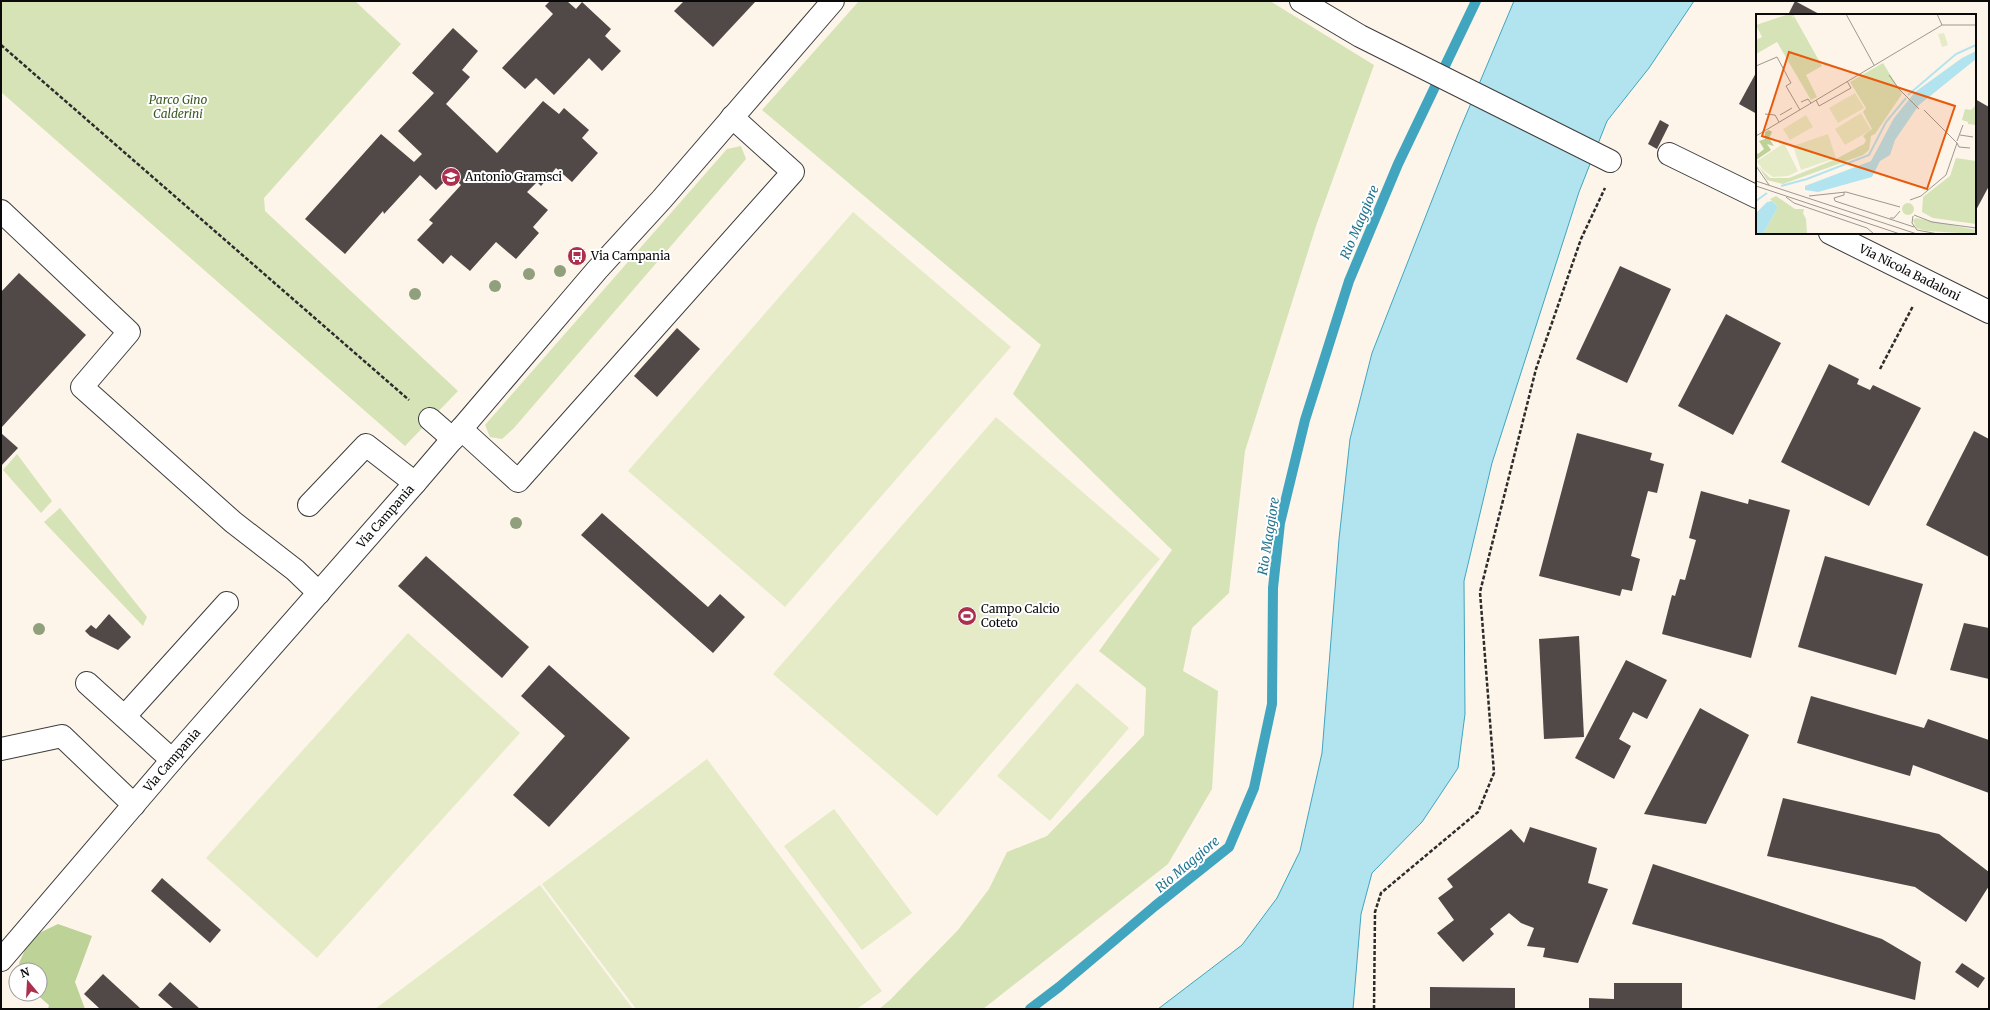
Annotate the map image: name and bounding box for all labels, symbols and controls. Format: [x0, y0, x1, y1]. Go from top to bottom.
inset map [1756, 14, 1976, 234]
park label: Parco Gino Calderini [149, 92, 207, 121]
school or university icon: Antonio Gramsci [440, 166, 462, 188]
place label: Antonio Gramsci [464, 169, 562, 184]
water label: Rio Maggiore [1336, 182, 1383, 262]
street label: Via Nicola Badaloni [1856, 240, 1963, 304]
bus stop icon: Via Campania [566, 245, 588, 267]
place label: Via Campania [590, 248, 671, 263]
street label: Via Campania [353, 481, 417, 552]
water label: Rio Maggiore [1254, 496, 1283, 576]
place label: Campo Calcio Coteto [981, 601, 1060, 630]
sports icon: Campo Calcio Coteto [956, 605, 978, 627]
street label: Via Campania [139, 725, 204, 796]
water label: Rio Maggiore [1152, 832, 1223, 896]
north arrow [8, 962, 48, 1002]
text: N [19, 964, 31, 980]

